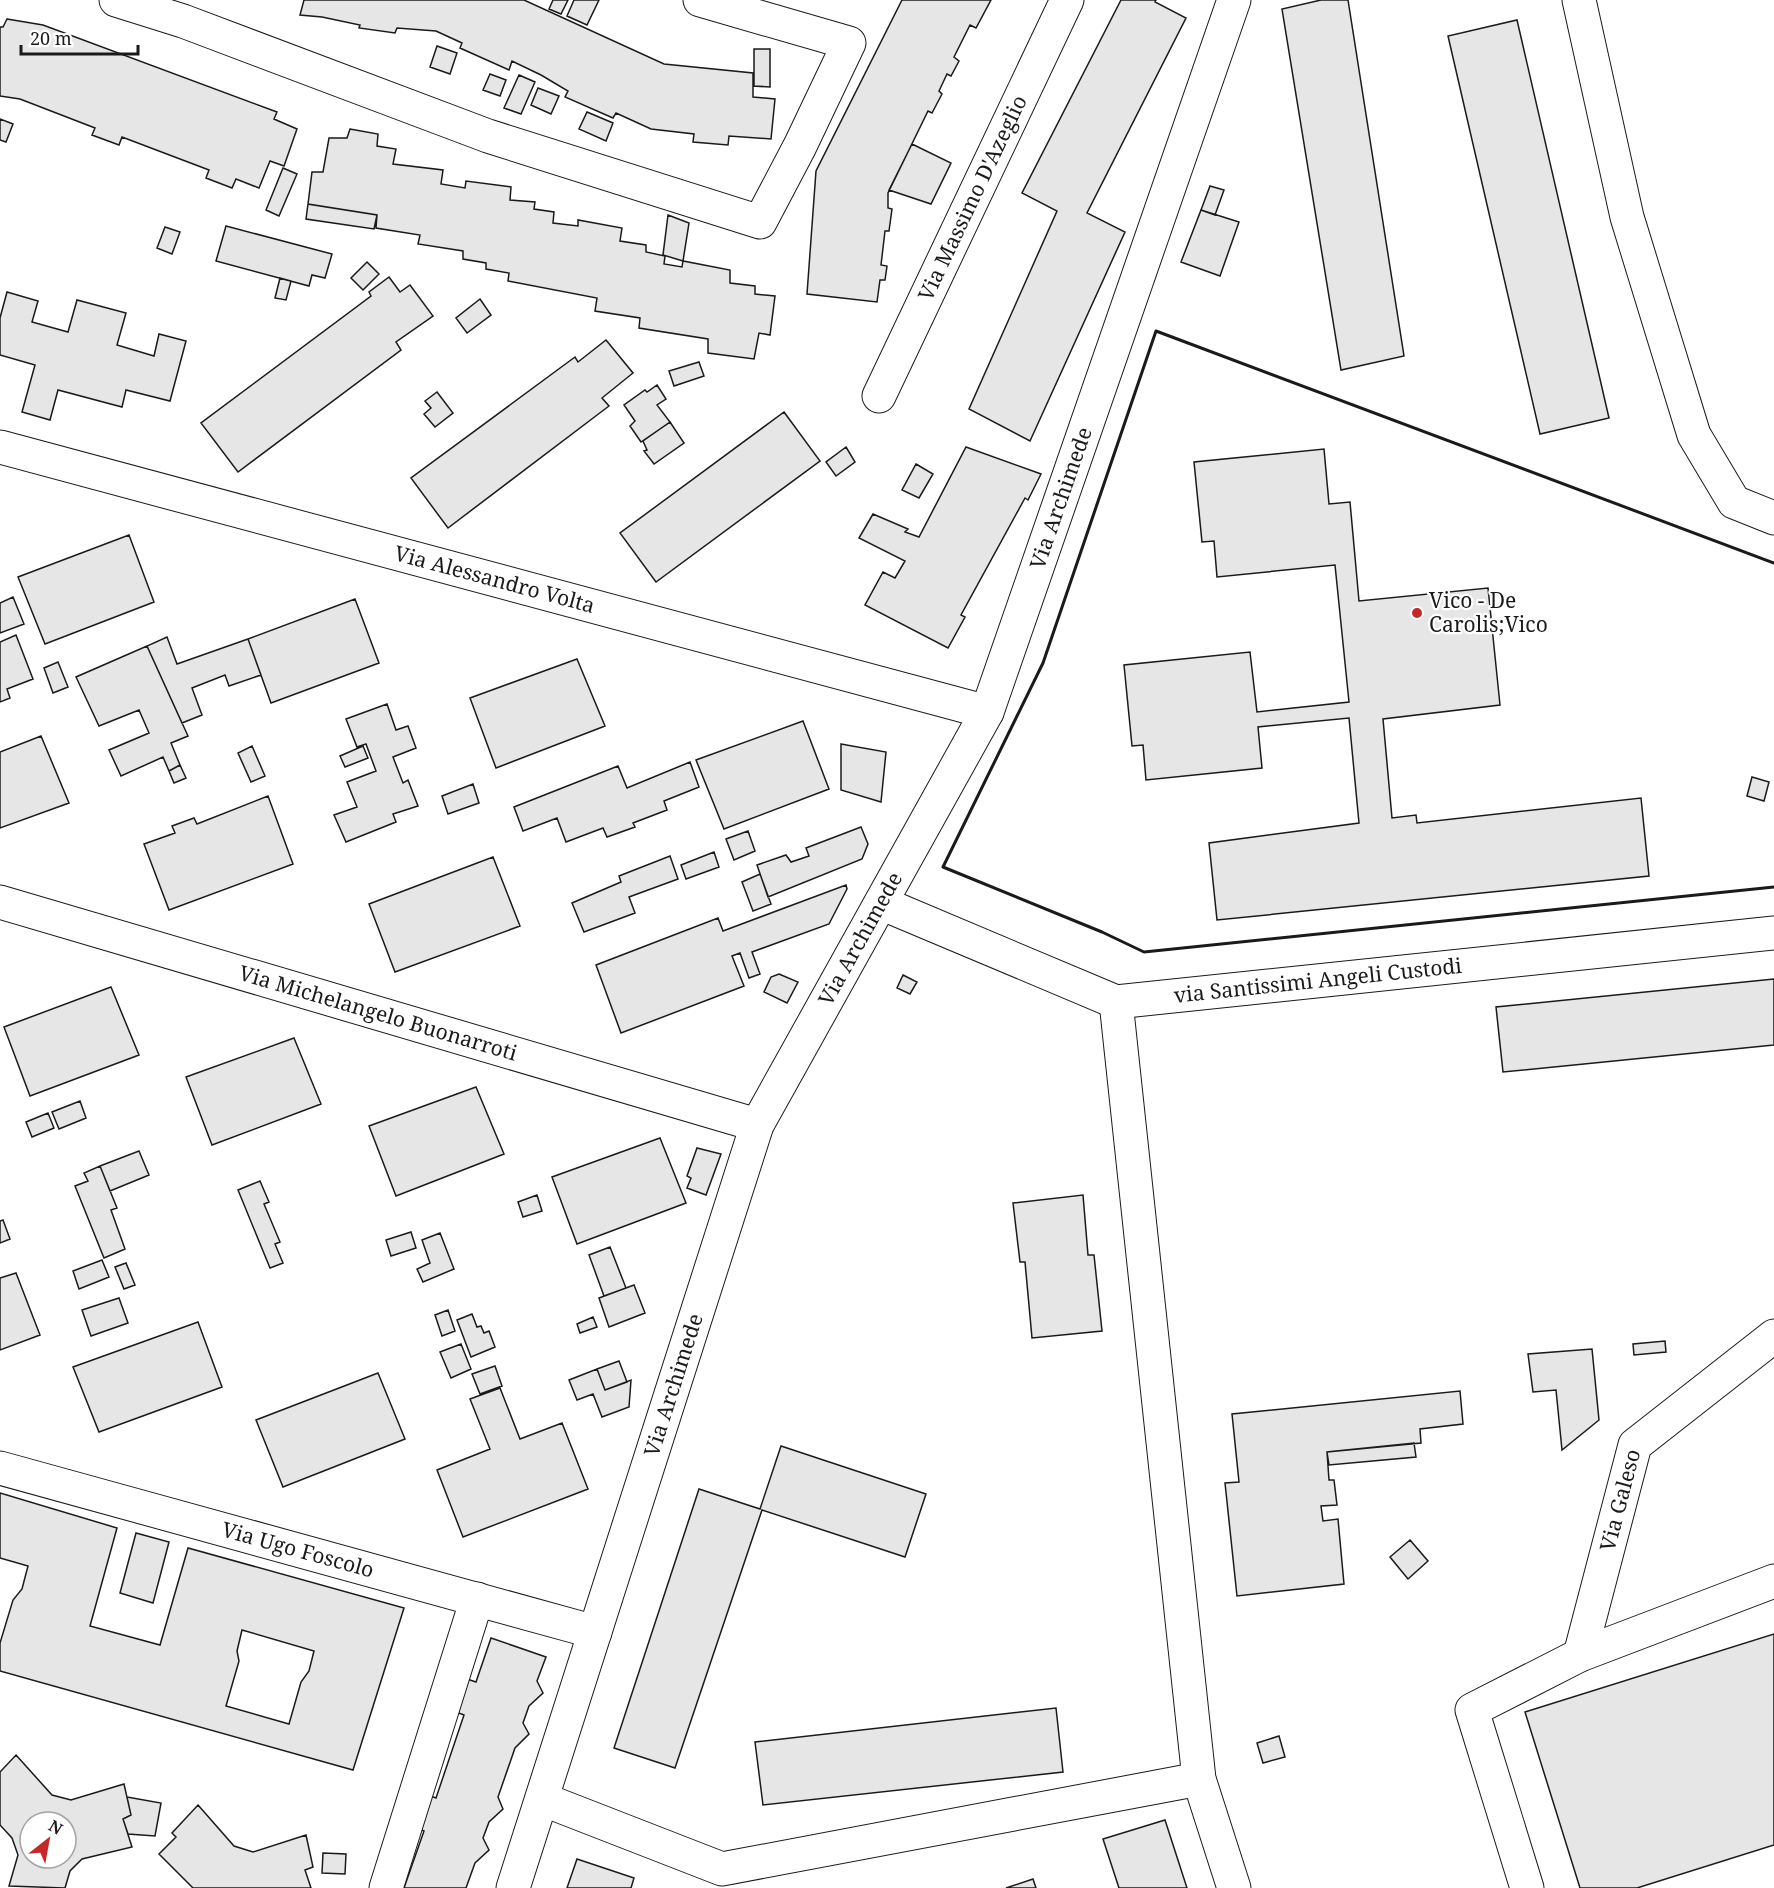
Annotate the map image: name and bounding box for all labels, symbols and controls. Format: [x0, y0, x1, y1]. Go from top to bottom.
scale bar [21, 18, 138, 56]
text: 20 m [30, 26, 72, 50]
street label: Via Massimo D'Azeglio [911, 90, 1033, 305]
street label: Via Archimede [1023, 423, 1098, 573]
street label: Via Alessandro Volta [391, 539, 598, 619]
place label: Vico - De Carolis;Vico [1429, 586, 1548, 638]
marker: Vico - De Carolis;Vico [1410, 606, 1424, 620]
street label: Via Archimede [811, 867, 908, 1010]
street label: via Santissimi Angeli Custodi [1172, 951, 1463, 1009]
street label: Via Michelangelo Buonarroti [236, 958, 521, 1067]
street label: Via Archimede [637, 1310, 709, 1460]
street label: Via Galeso [1593, 1446, 1646, 1554]
street label: Via Ugo Foscolo [219, 1515, 377, 1583]
north arrow [18, 1810, 78, 1870]
text: N [45, 1814, 67, 1840]

